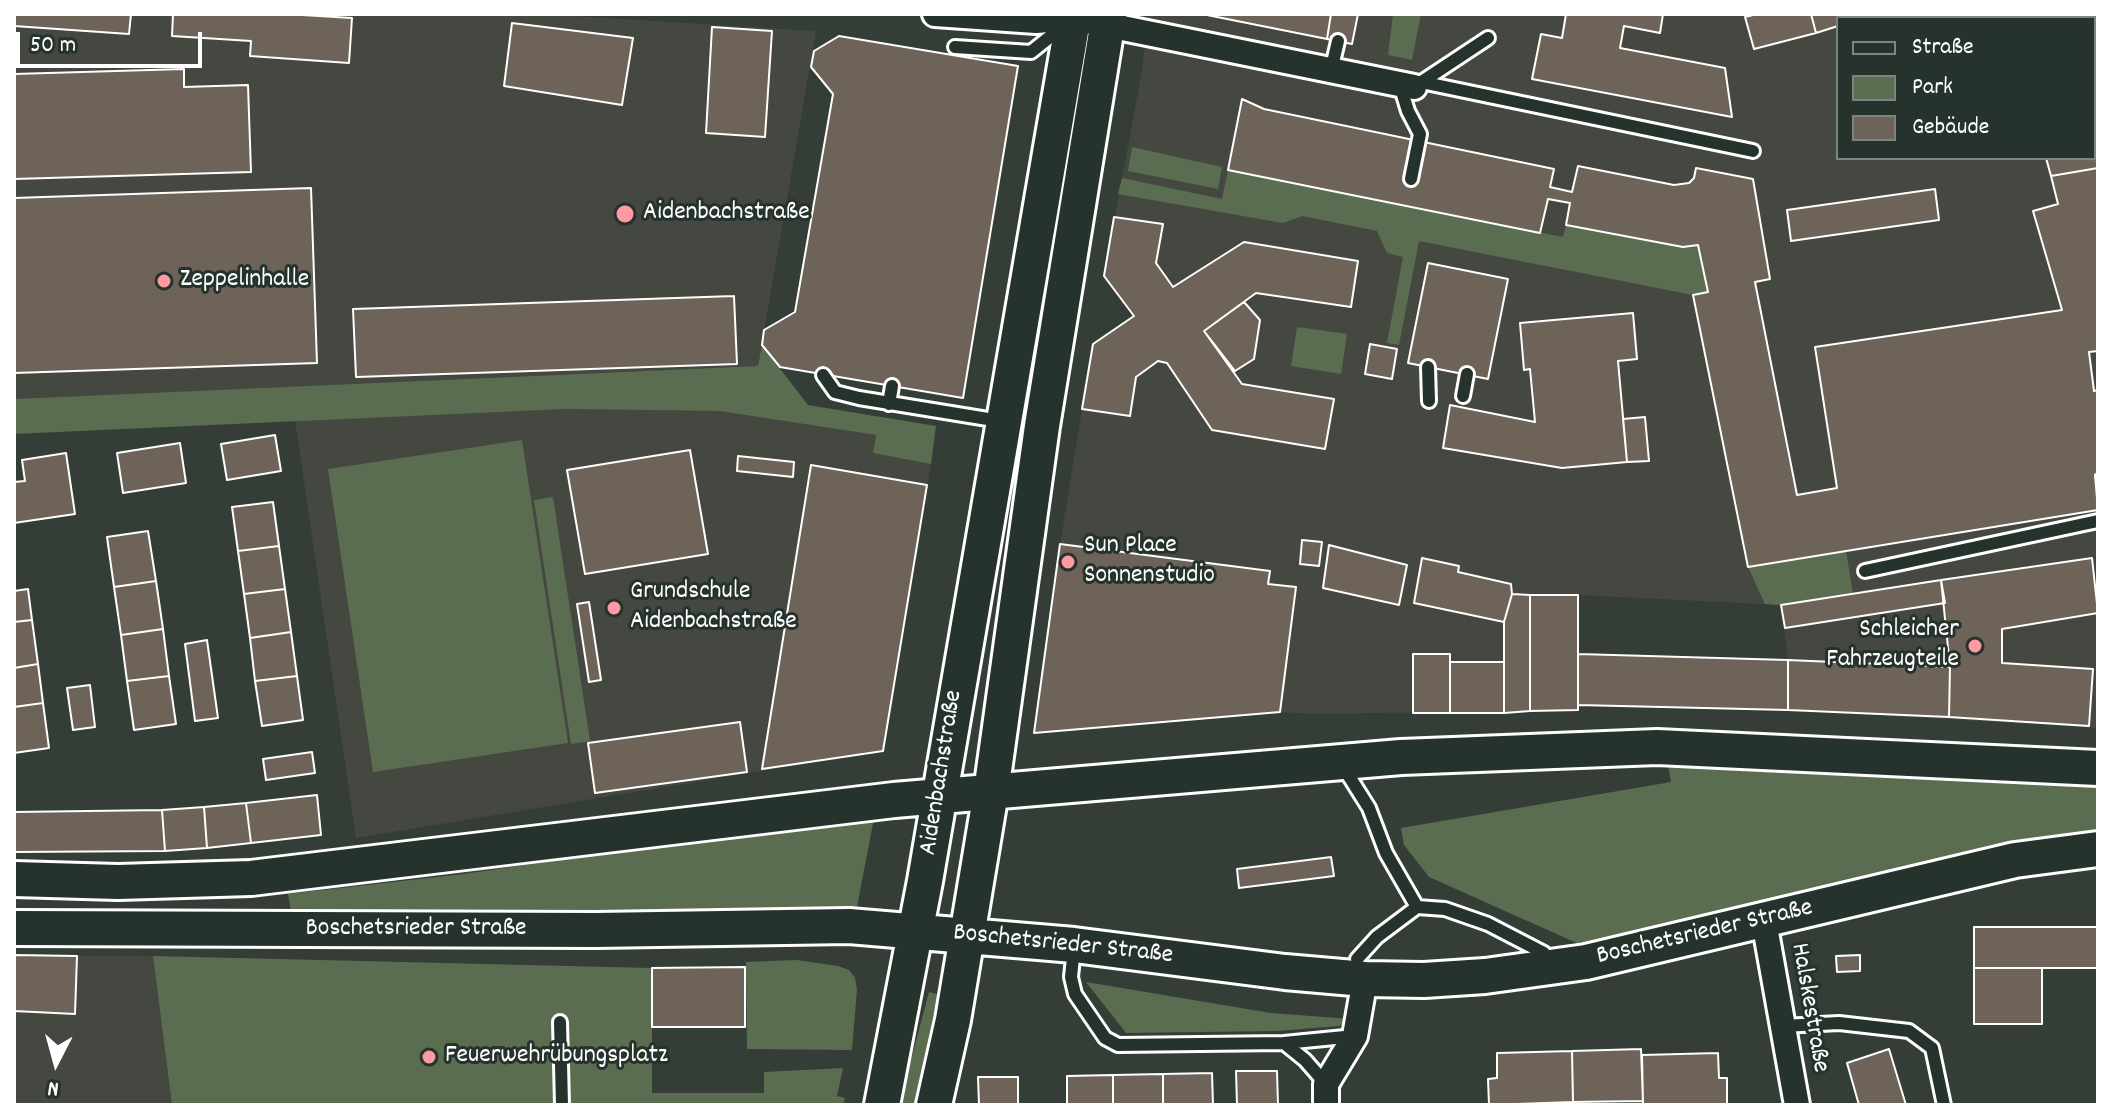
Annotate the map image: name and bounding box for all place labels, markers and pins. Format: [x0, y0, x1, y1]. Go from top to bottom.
place label: Aidenbachstraße [643, 198, 810, 230]
marker: Aidenbachstraße [614, 203, 636, 225]
place label: Zeppelinhalle [180, 265, 309, 297]
marker: Zeppelinhalle [155, 272, 173, 290]
place label: Sun Place Sonnenstudio [1084, 531, 1215, 592]
marker: Sun Place Sonnenstudio [1059, 553, 1077, 571]
place label: Grundschule Aidenbachstraße [630, 577, 797, 638]
marker: Grundschule Aidenbachstraße [605, 599, 623, 617]
place label: Schleicher Fahrzeugteile [1826, 615, 1959, 676]
marker: Schleicher Fahrzeugteile [1966, 637, 1984, 655]
place label: Feuerwehrübungsplatz [445, 1041, 668, 1073]
marker: Feuerwehrübungsplatz [420, 1048, 438, 1066]

